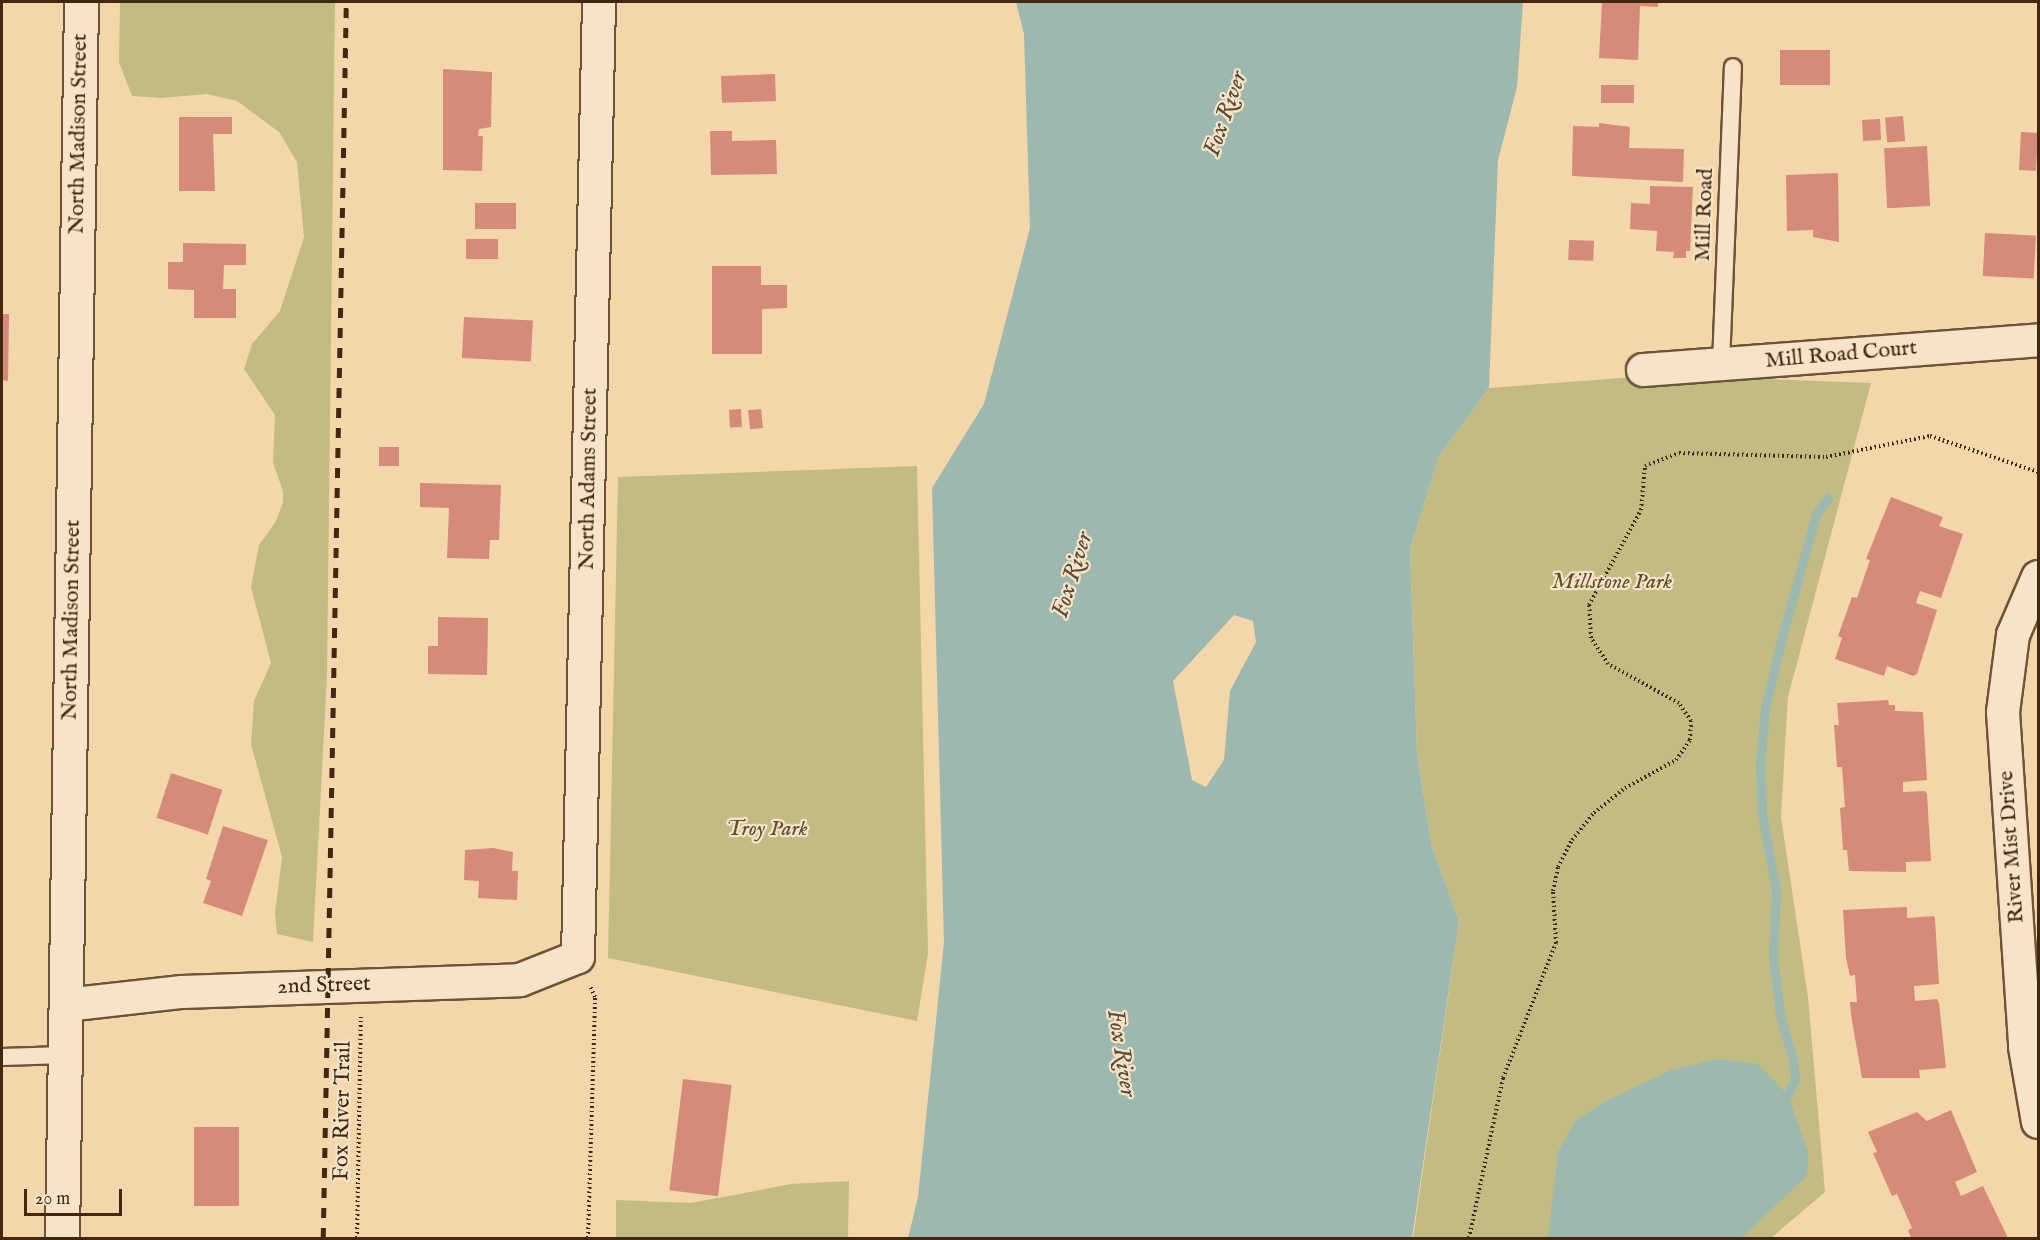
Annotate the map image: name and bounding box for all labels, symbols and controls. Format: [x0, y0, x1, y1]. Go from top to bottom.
street label: North Madison Street [64, 33, 94, 235]
water label: Fox River [1198, 68, 1254, 160]
street label: Mill Road [1690, 168, 1720, 262]
street label: Mill Road Court [1764, 335, 1918, 375]
street label: North Adams Street [574, 387, 604, 571]
street label: North Madison Street [57, 519, 87, 721]
water label: Fox River [1046, 529, 1100, 621]
park label: Millstone Park [1552, 570, 1672, 596]
street label: River Mist Drive [1993, 770, 2031, 924]
park label: Troy Park [726, 817, 808, 843]
street label: 2nd Street [277, 971, 371, 1001]
water label: Fox River [1100, 1007, 1142, 1099]
street label: Fox River Trail [329, 1041, 357, 1181]
scale bar [27, 1177, 124, 1215]
text: 20 m [35, 1188, 70, 1211]

